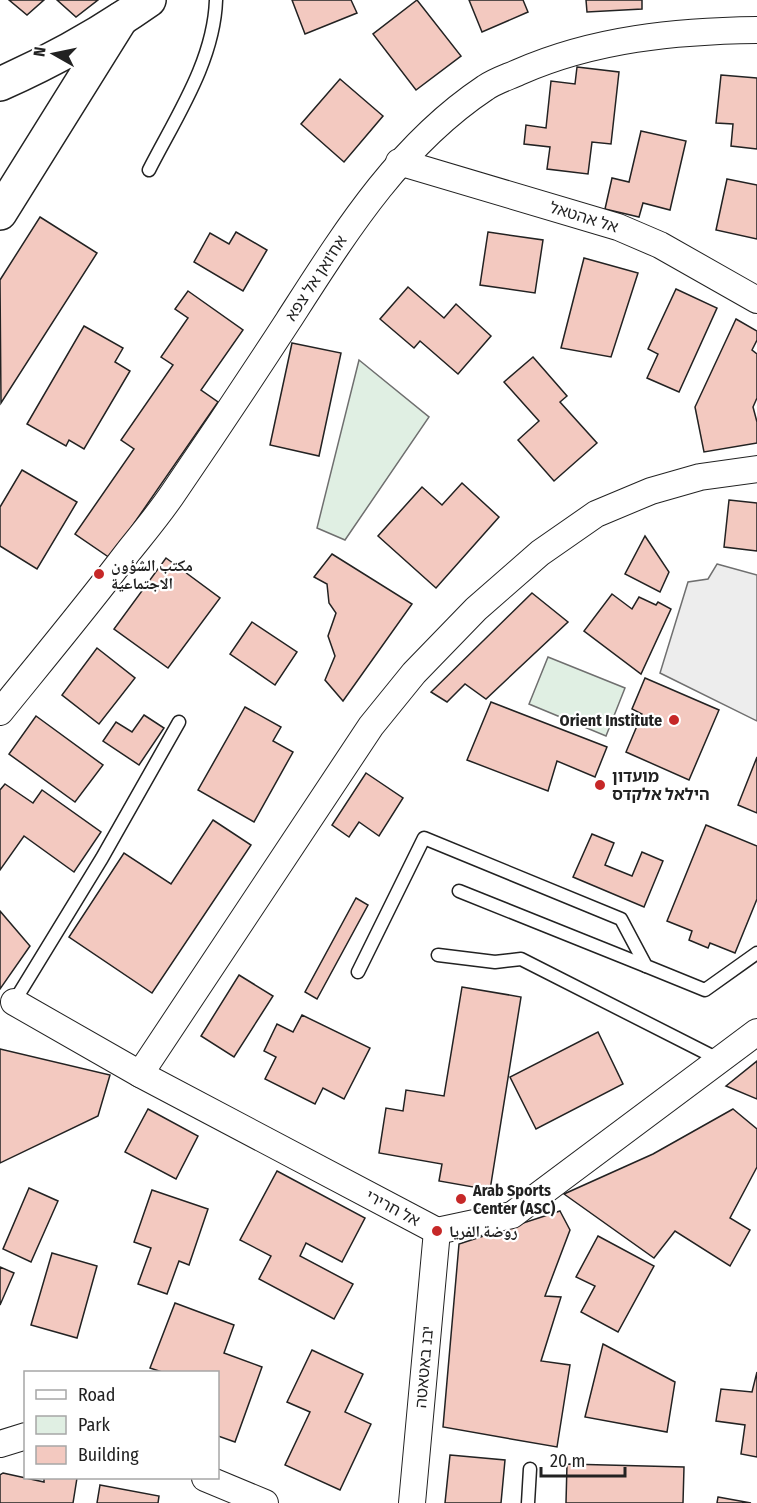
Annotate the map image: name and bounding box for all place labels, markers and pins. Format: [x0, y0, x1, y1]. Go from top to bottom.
place label: مكتب الشؤون الاجتماعية [111, 556, 193, 593]
marker: مكتب الشؤون الاجتماعية [92, 567, 106, 581]
place label: Orient Institute [560, 711, 662, 730]
marker: Orient Institute [667, 713, 681, 727]
place label: מועדון הילאל אלקדס [612, 767, 710, 804]
marker: מועדון הילאל אלקדס [593, 778, 607, 792]
place label: Arab Sports Center (ASC) [472, 1181, 555, 1218]
marker: Arab Sports Center (ASC) [454, 1192, 468, 1206]
place label: روضة الفريا [449, 1222, 518, 1241]
marker: روضة الفريا [430, 1224, 444, 1238]

